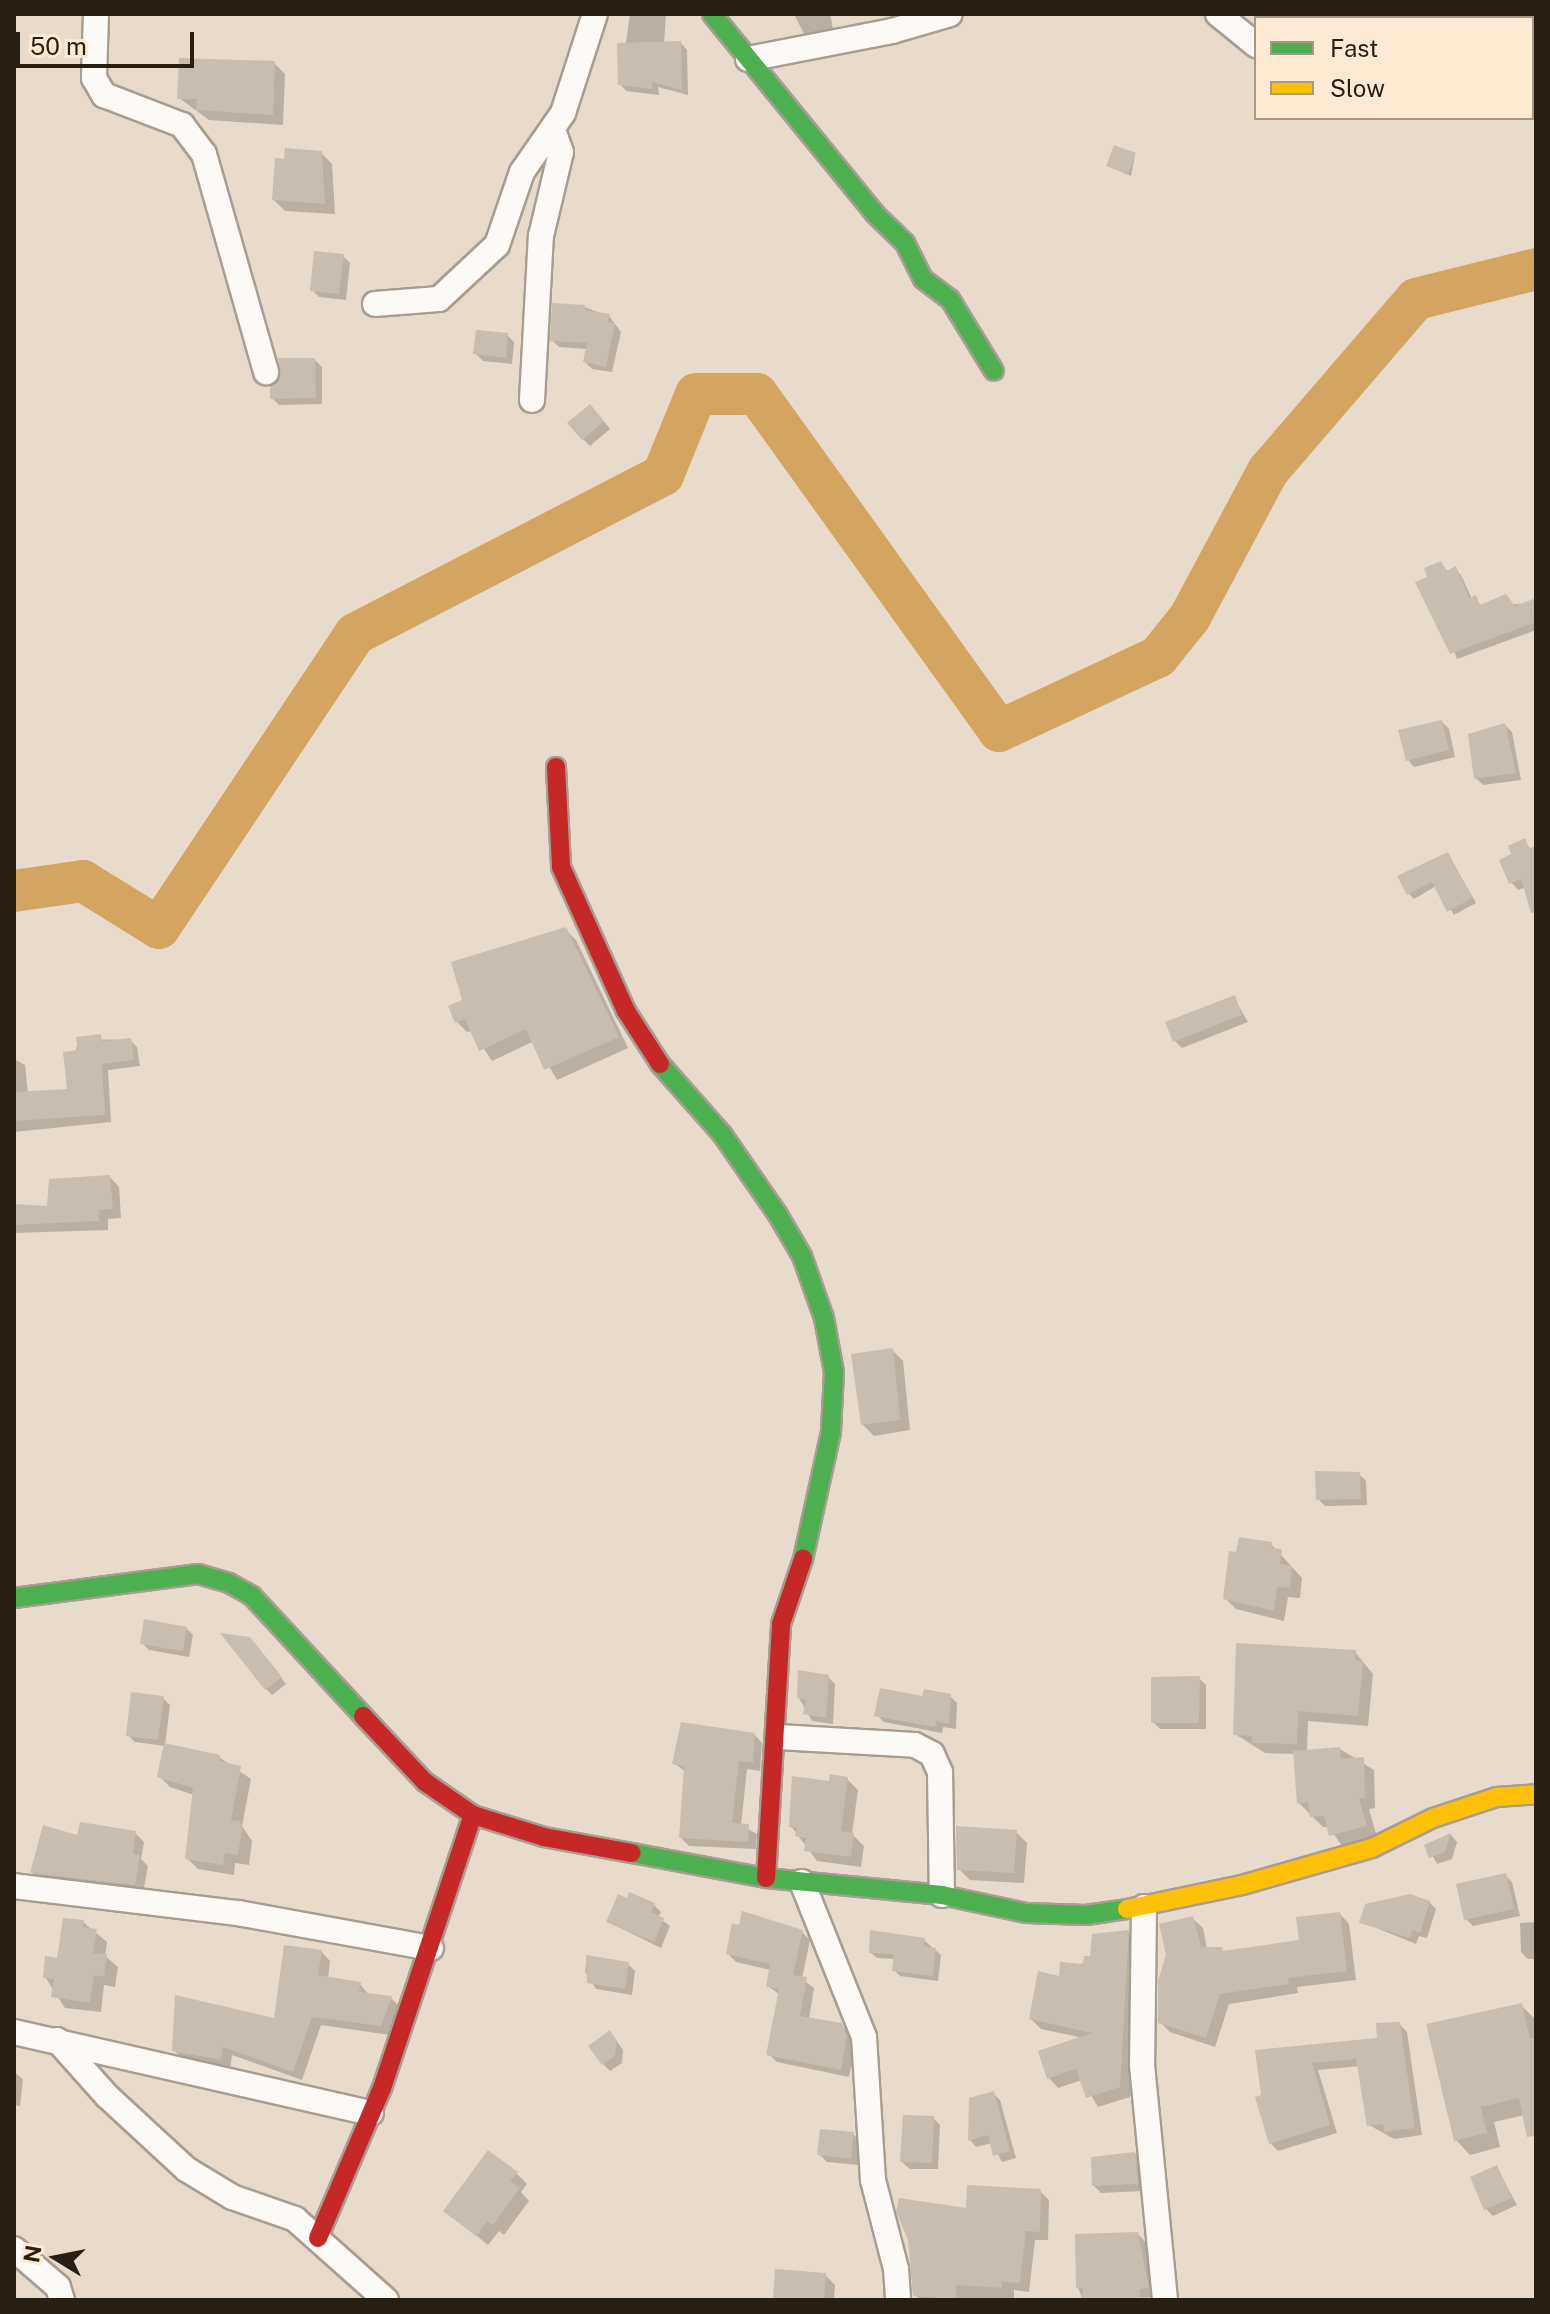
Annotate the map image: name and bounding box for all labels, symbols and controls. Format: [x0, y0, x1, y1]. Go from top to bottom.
scale bar [20, 16, 198, 66]
legend [1254, 16, 1534, 120]
text: 50 m [30, 32, 87, 60]
text: Fast [1330, 34, 1378, 62]
text: Slow [1330, 74, 1385, 102]
north arrow [16, 2218, 96, 2298]
text: N [18, 2243, 47, 2265]

